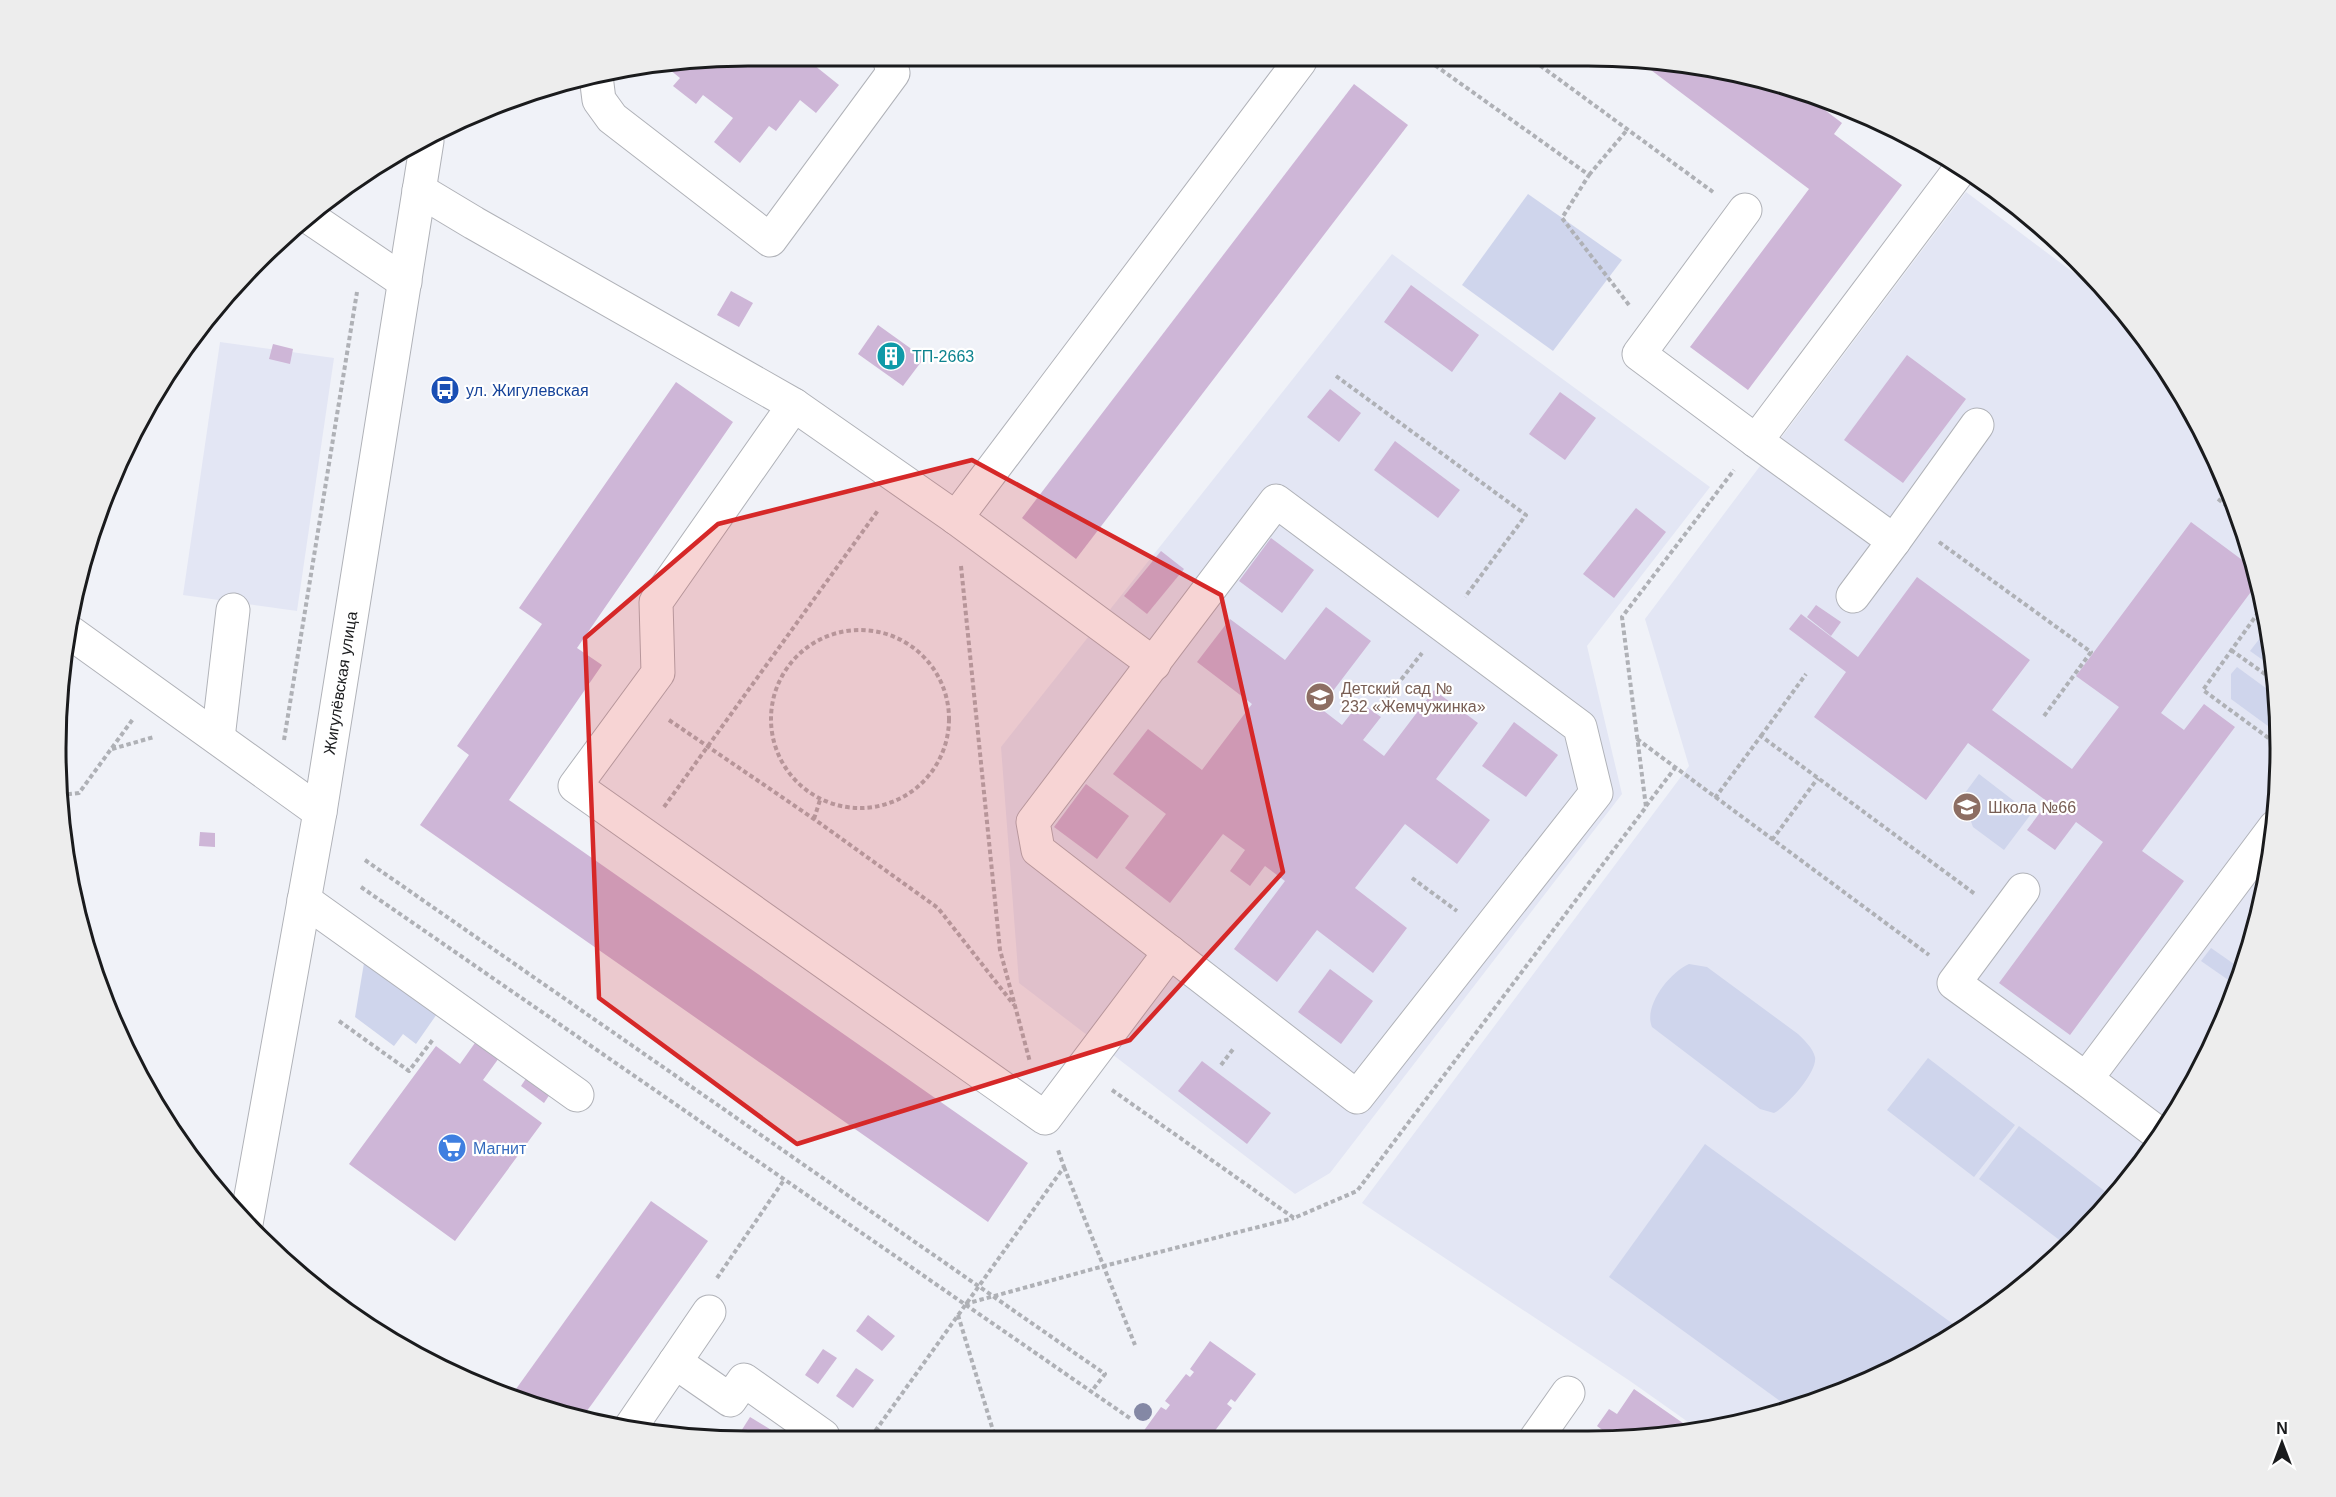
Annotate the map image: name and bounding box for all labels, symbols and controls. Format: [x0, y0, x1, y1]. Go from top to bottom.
building icon: ТП-2663 [875, 340, 907, 372]
place label: ТП-2663 [912, 348, 974, 365]
bus stop icon: ул. Жигулевская [429, 374, 461, 406]
place label: ул. Жигулевская [466, 382, 589, 399]
street label: Жигулёвская улица [321, 610, 360, 756]
place label: Детский сад № 232 «Жемчужинка» [1341, 680, 1486, 715]
school or university icon: Детский сад № 232 «Жемчужинка» [1304, 681, 1336, 713]
school or university icon: Школа №66 [1951, 791, 1983, 823]
place label: Школа №66 [1988, 799, 2076, 816]
supermarket icon: Магнит [436, 1132, 468, 1164]
place label: Магнит [473, 1140, 527, 1157]
north arrow [2252, 1413, 2312, 1473]
text: N [2276, 1420, 2288, 1437]

